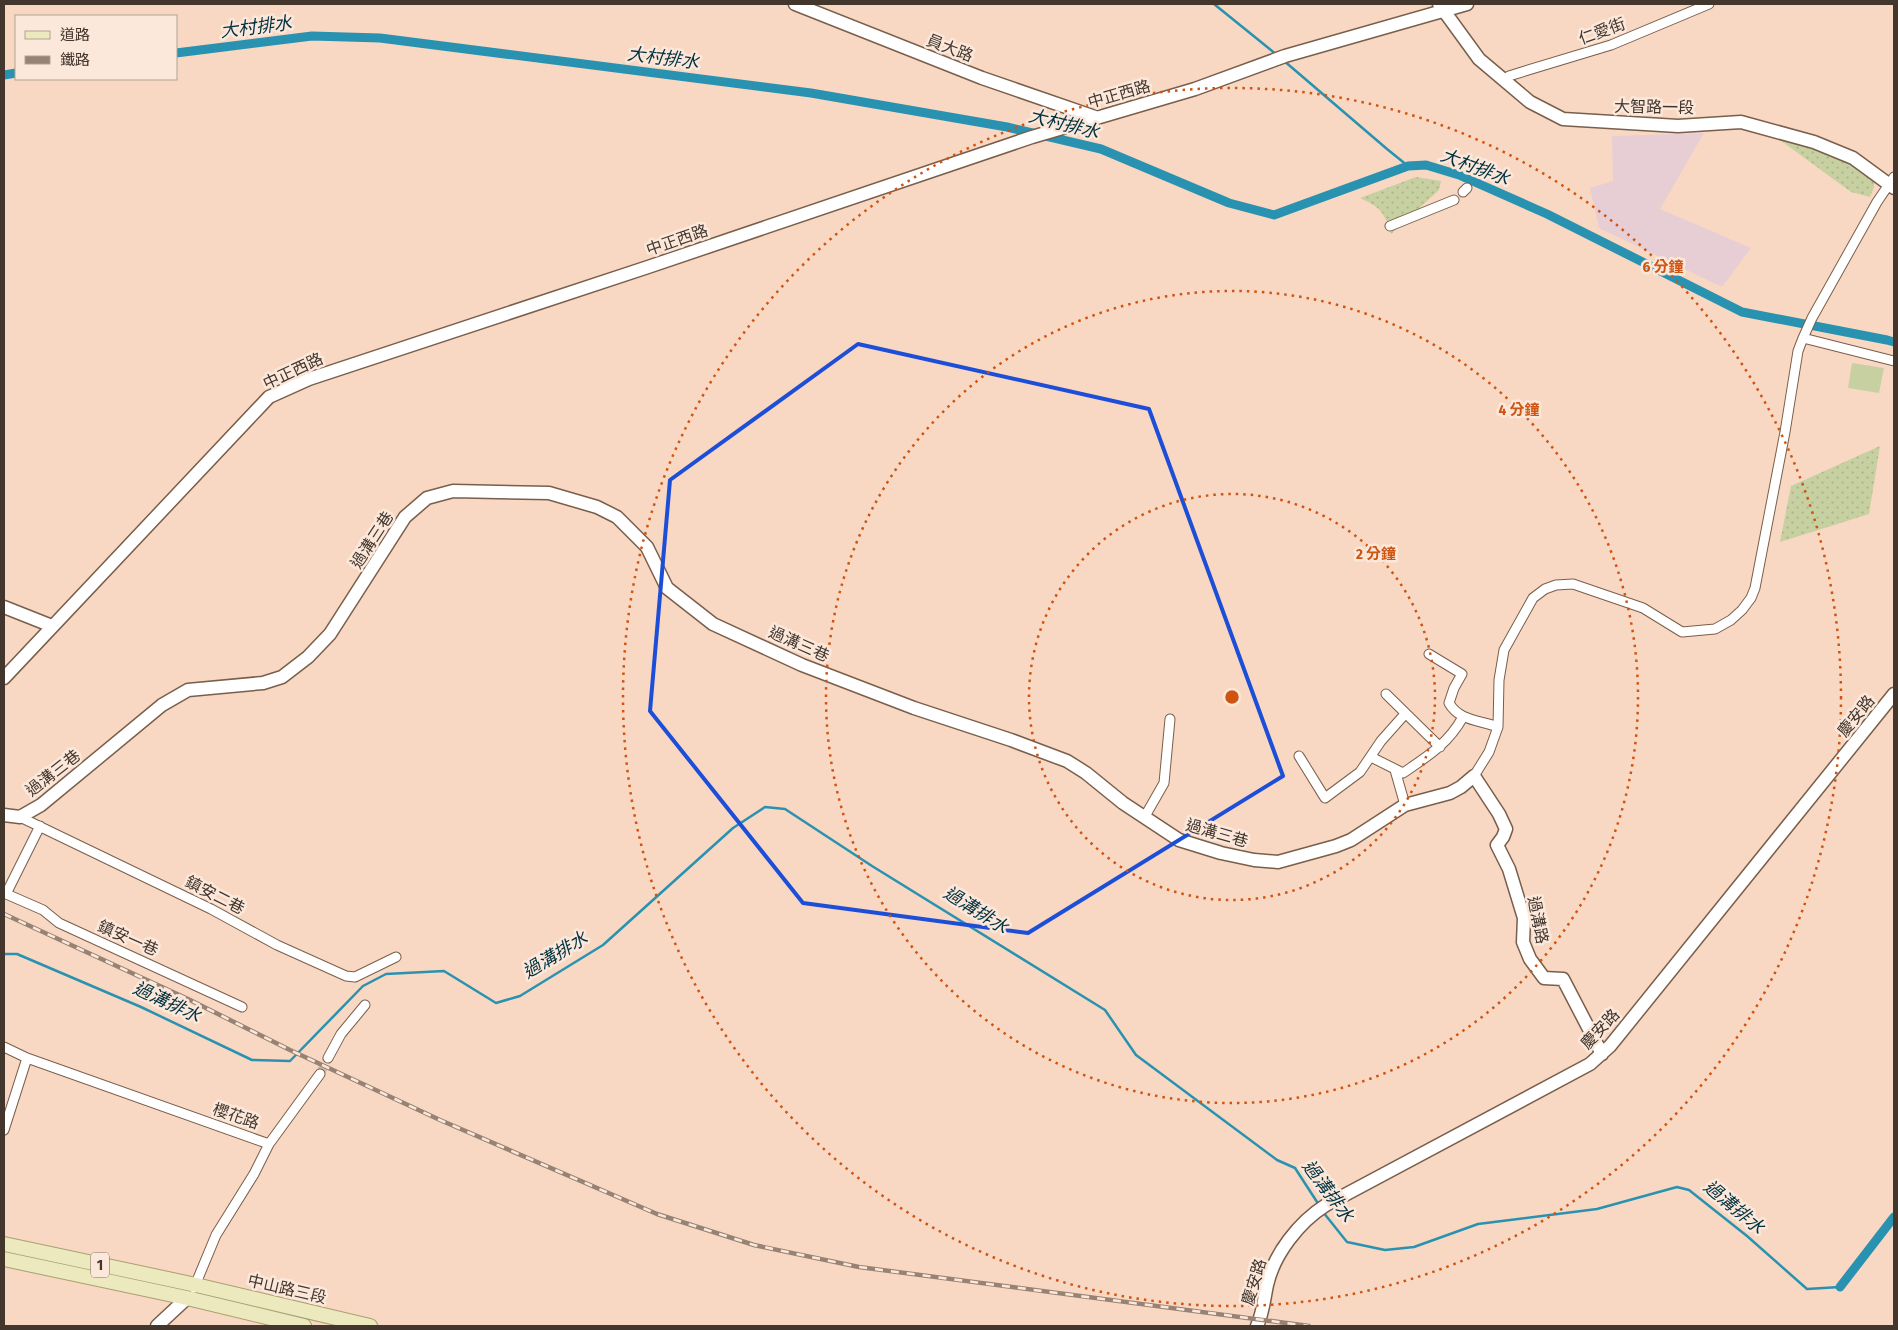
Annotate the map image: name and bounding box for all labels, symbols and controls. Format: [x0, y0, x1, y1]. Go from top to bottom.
water label: 大村排水 [219, 12, 294, 42]
street label: 仁愛街 [1576, 14, 1628, 48]
legend [15, 15, 178, 80]
text: 道路 [60, 26, 90, 44]
street label: 員大路 [924, 31, 976, 65]
water label: 大村排水 [626, 43, 701, 73]
text: 鐵路 [60, 51, 90, 69]
street label: 中正西路 [1086, 76, 1152, 112]
street label: 大智路一段 [1614, 97, 1694, 117]
water label: 大村排水 [1026, 105, 1103, 144]
water label: 大村排水 [1437, 144, 1513, 191]
street label: 中正西路 [644, 221, 710, 259]
text: 6 分鐘 [1643, 258, 1683, 276]
street label: 中正西路 [260, 349, 326, 393]
text: 4 分鐘 [1499, 401, 1539, 419]
street label: 過溝三巷 [347, 508, 397, 572]
text: 2 分鐘 [1355, 545, 1396, 563]
street label: 過溝三巷 [766, 622, 832, 666]
centre of rings [1223, 688, 1241, 706]
street label: 慶安路 [1834, 691, 1878, 741]
street label: 過溝三巷 [22, 746, 84, 800]
street label: 過溝三巷 [1184, 815, 1250, 851]
street label: 鎮安二巷 [182, 872, 248, 918]
water label: 過溝排水 [940, 882, 1013, 939]
street label: 過溝路 [1524, 895, 1552, 945]
street label: 鎮安一巷 [95, 916, 161, 960]
water label: 過溝排水 [518, 927, 592, 983]
water label: 過溝排水 [130, 977, 205, 1028]
street label: 慶安路 [1577, 1005, 1623, 1053]
street label: 櫻花路 [210, 1099, 262, 1133]
water label: 過溝排水 [1298, 1156, 1359, 1227]
water label: 過溝排水 [1699, 1175, 1769, 1239]
road number: 1 [91, 1252, 109, 1278]
street label: 慶安路 [1238, 1256, 1270, 1308]
street label: 中山路三段 [246, 1271, 328, 1307]

